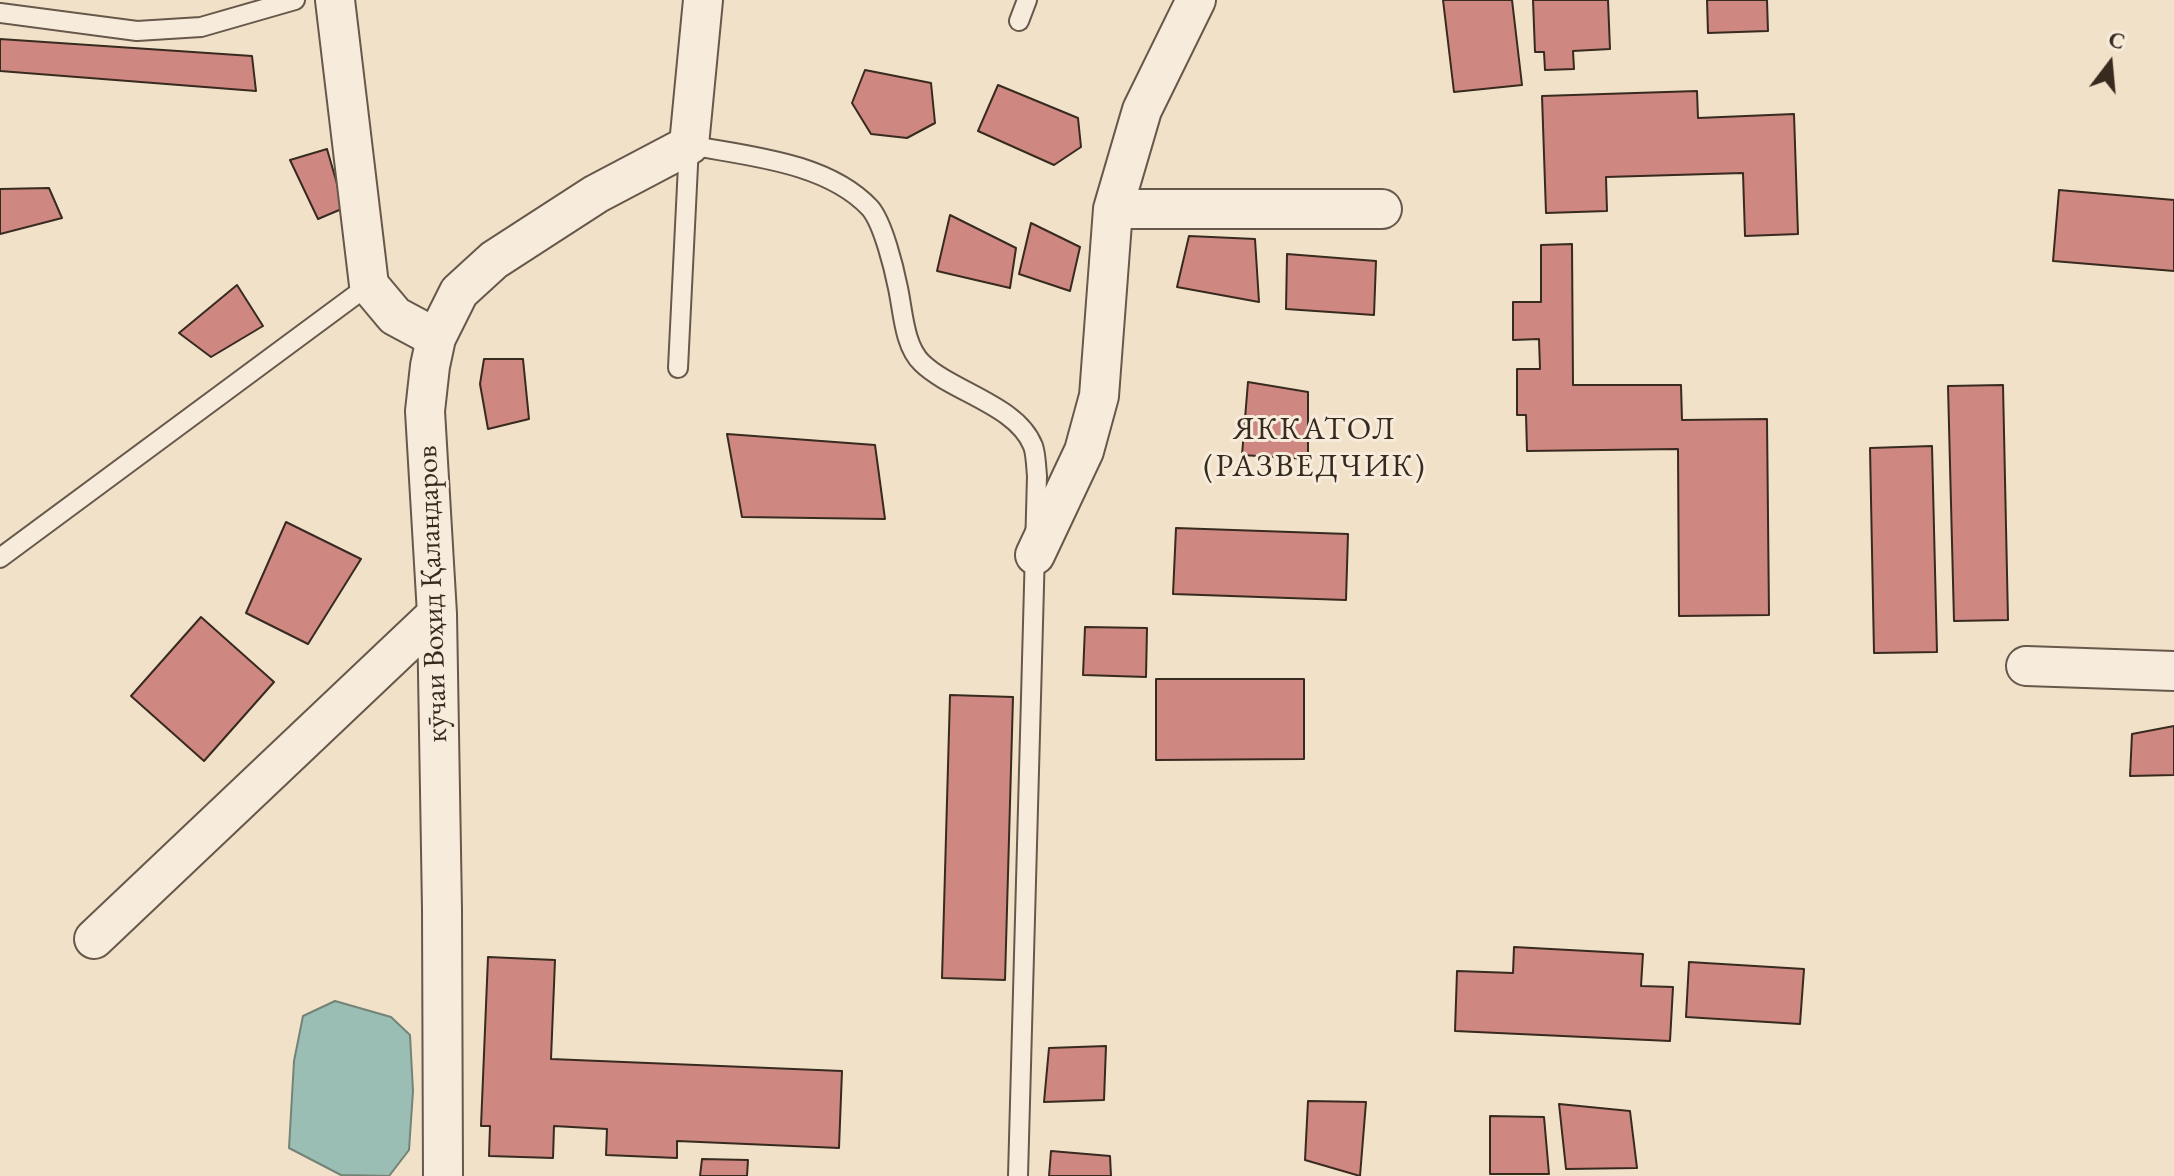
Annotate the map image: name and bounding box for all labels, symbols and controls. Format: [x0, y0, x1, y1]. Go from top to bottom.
north arrow [2070, 24, 2150, 104]
text: С [2105, 24, 2128, 57]
district label: ЯККАТОЛ (РАЗВЕДЧИК) [1203, 411, 1427, 486]
street label: кӯчаи Воҳид Қаландаров [410, 445, 456, 743]

